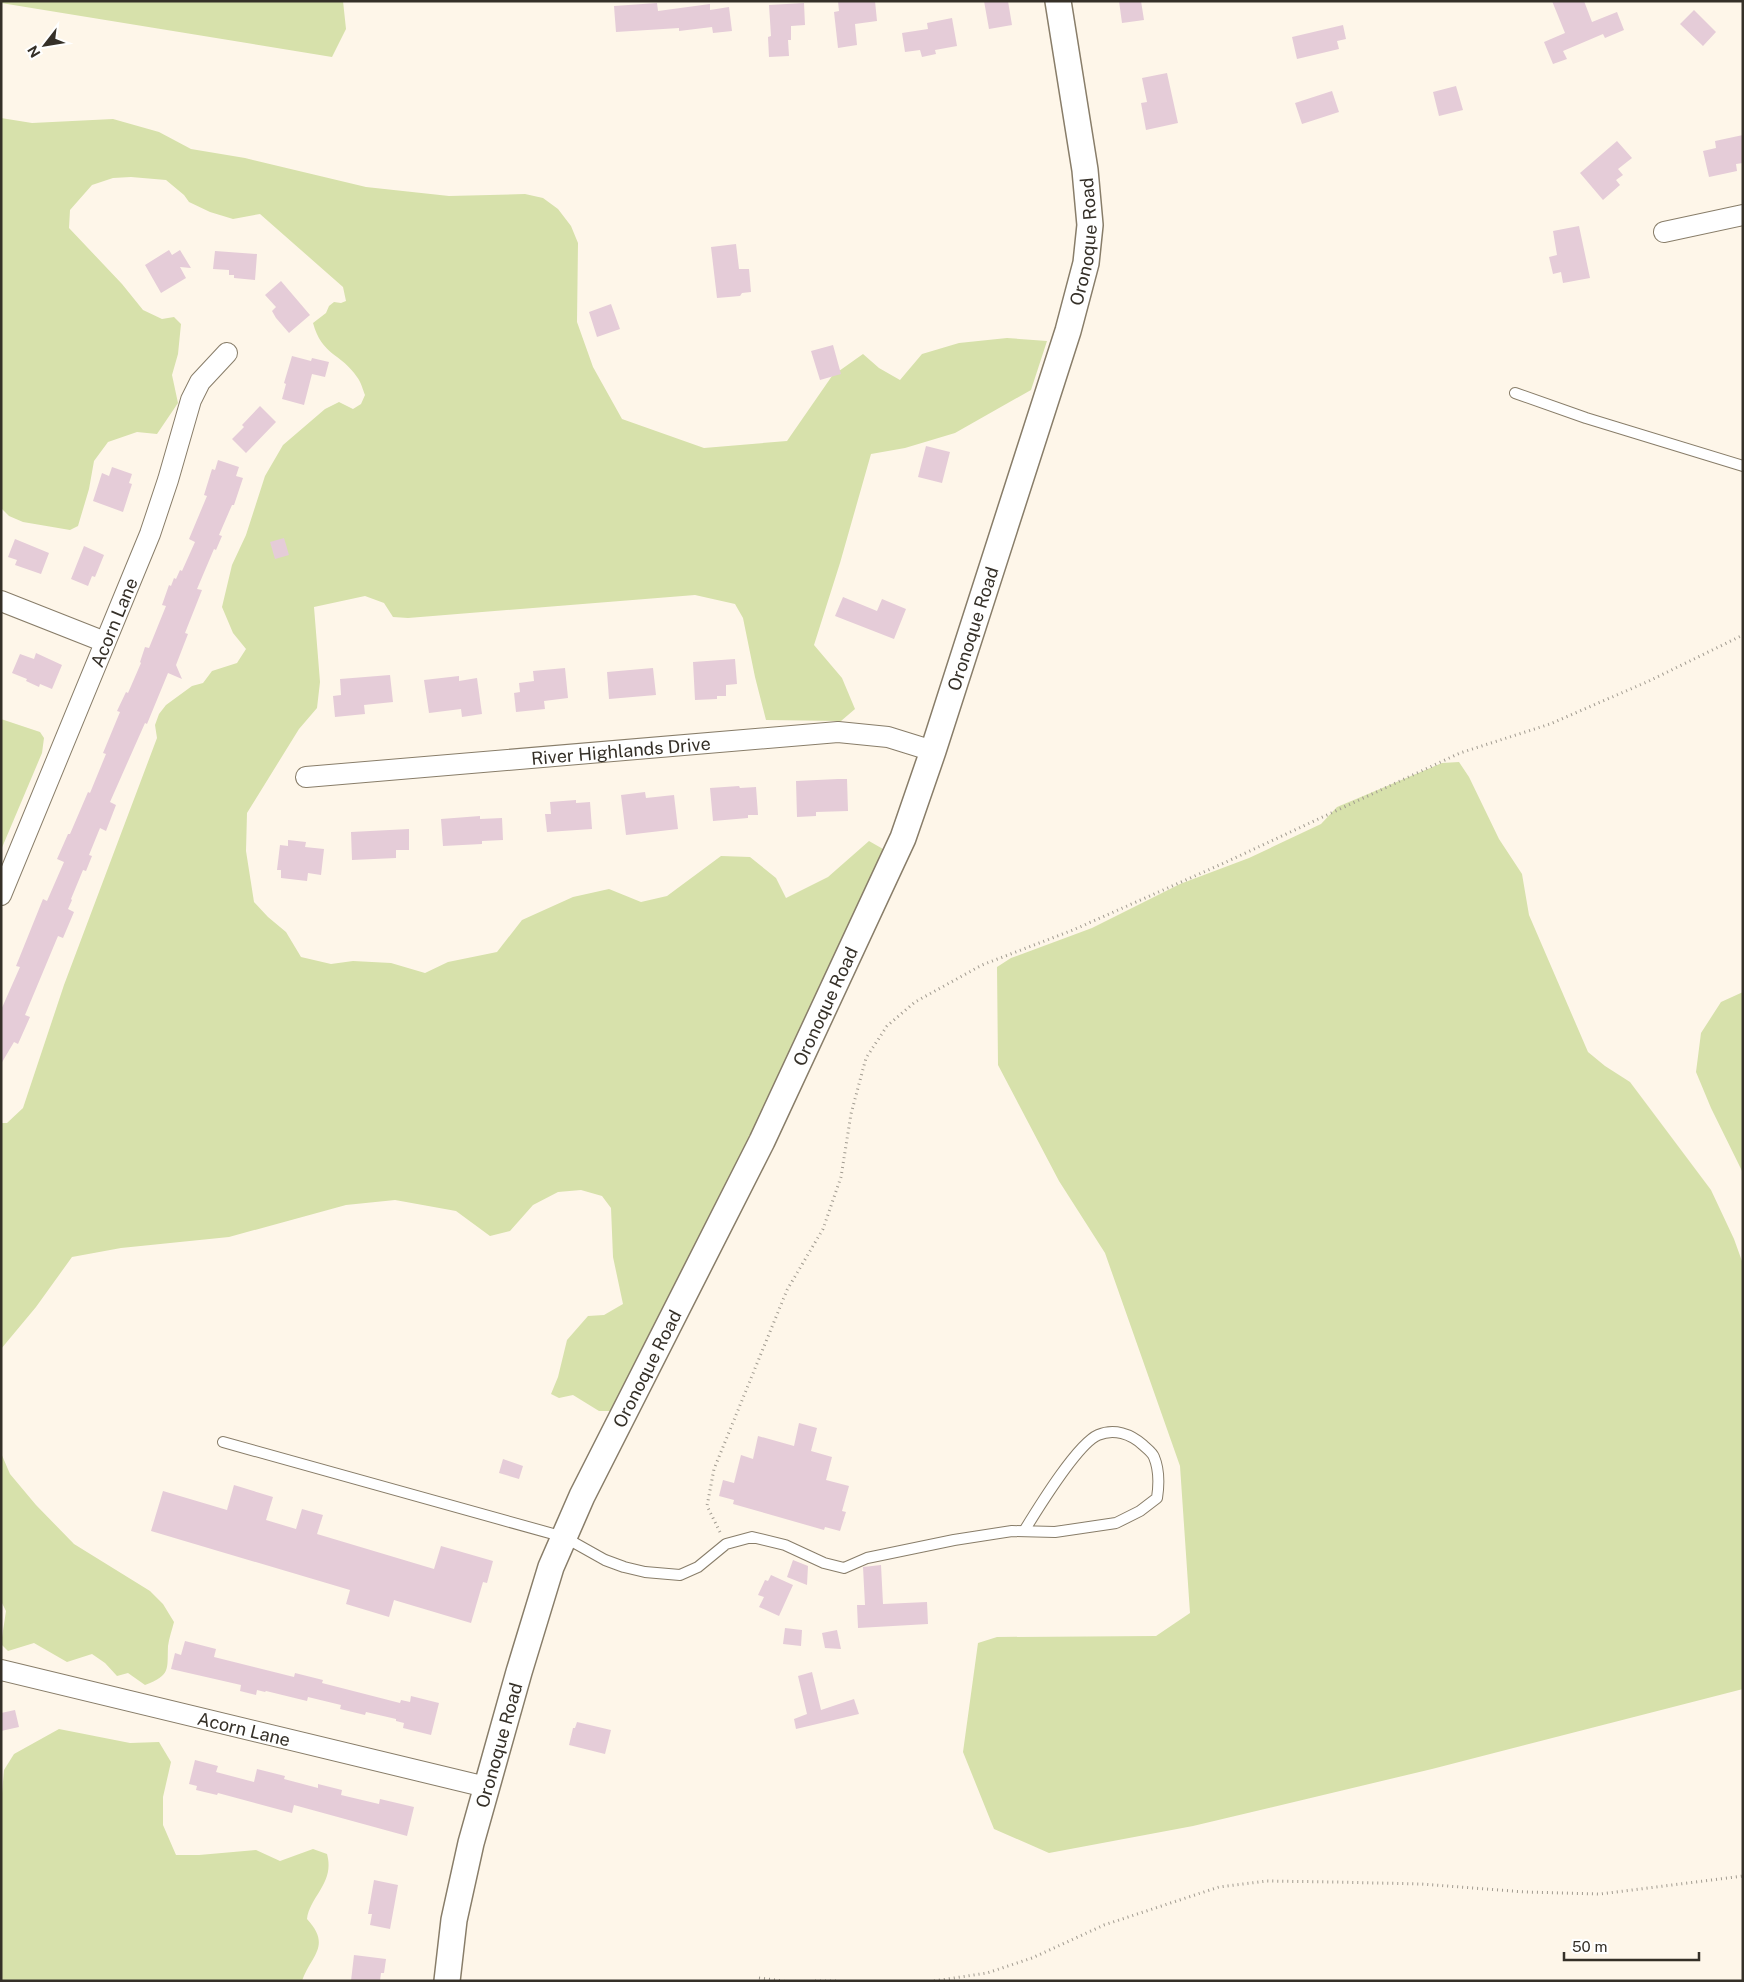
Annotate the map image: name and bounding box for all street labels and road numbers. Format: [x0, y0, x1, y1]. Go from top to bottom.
street label: Oronoque Road [1065, 177, 1100, 308]
street label: Oronoque Road [943, 564, 1002, 693]
street label: Acorn Lane [86, 574, 141, 670]
street label: River Highlands Drive [530, 732, 711, 768]
street label: Oronoque Road [788, 943, 862, 1069]
street label: Oronoque Road [608, 1306, 685, 1431]
street label: Oronoque Road [471, 1680, 526, 1810]
street label: Acorn Lane [195, 1707, 293, 1750]

